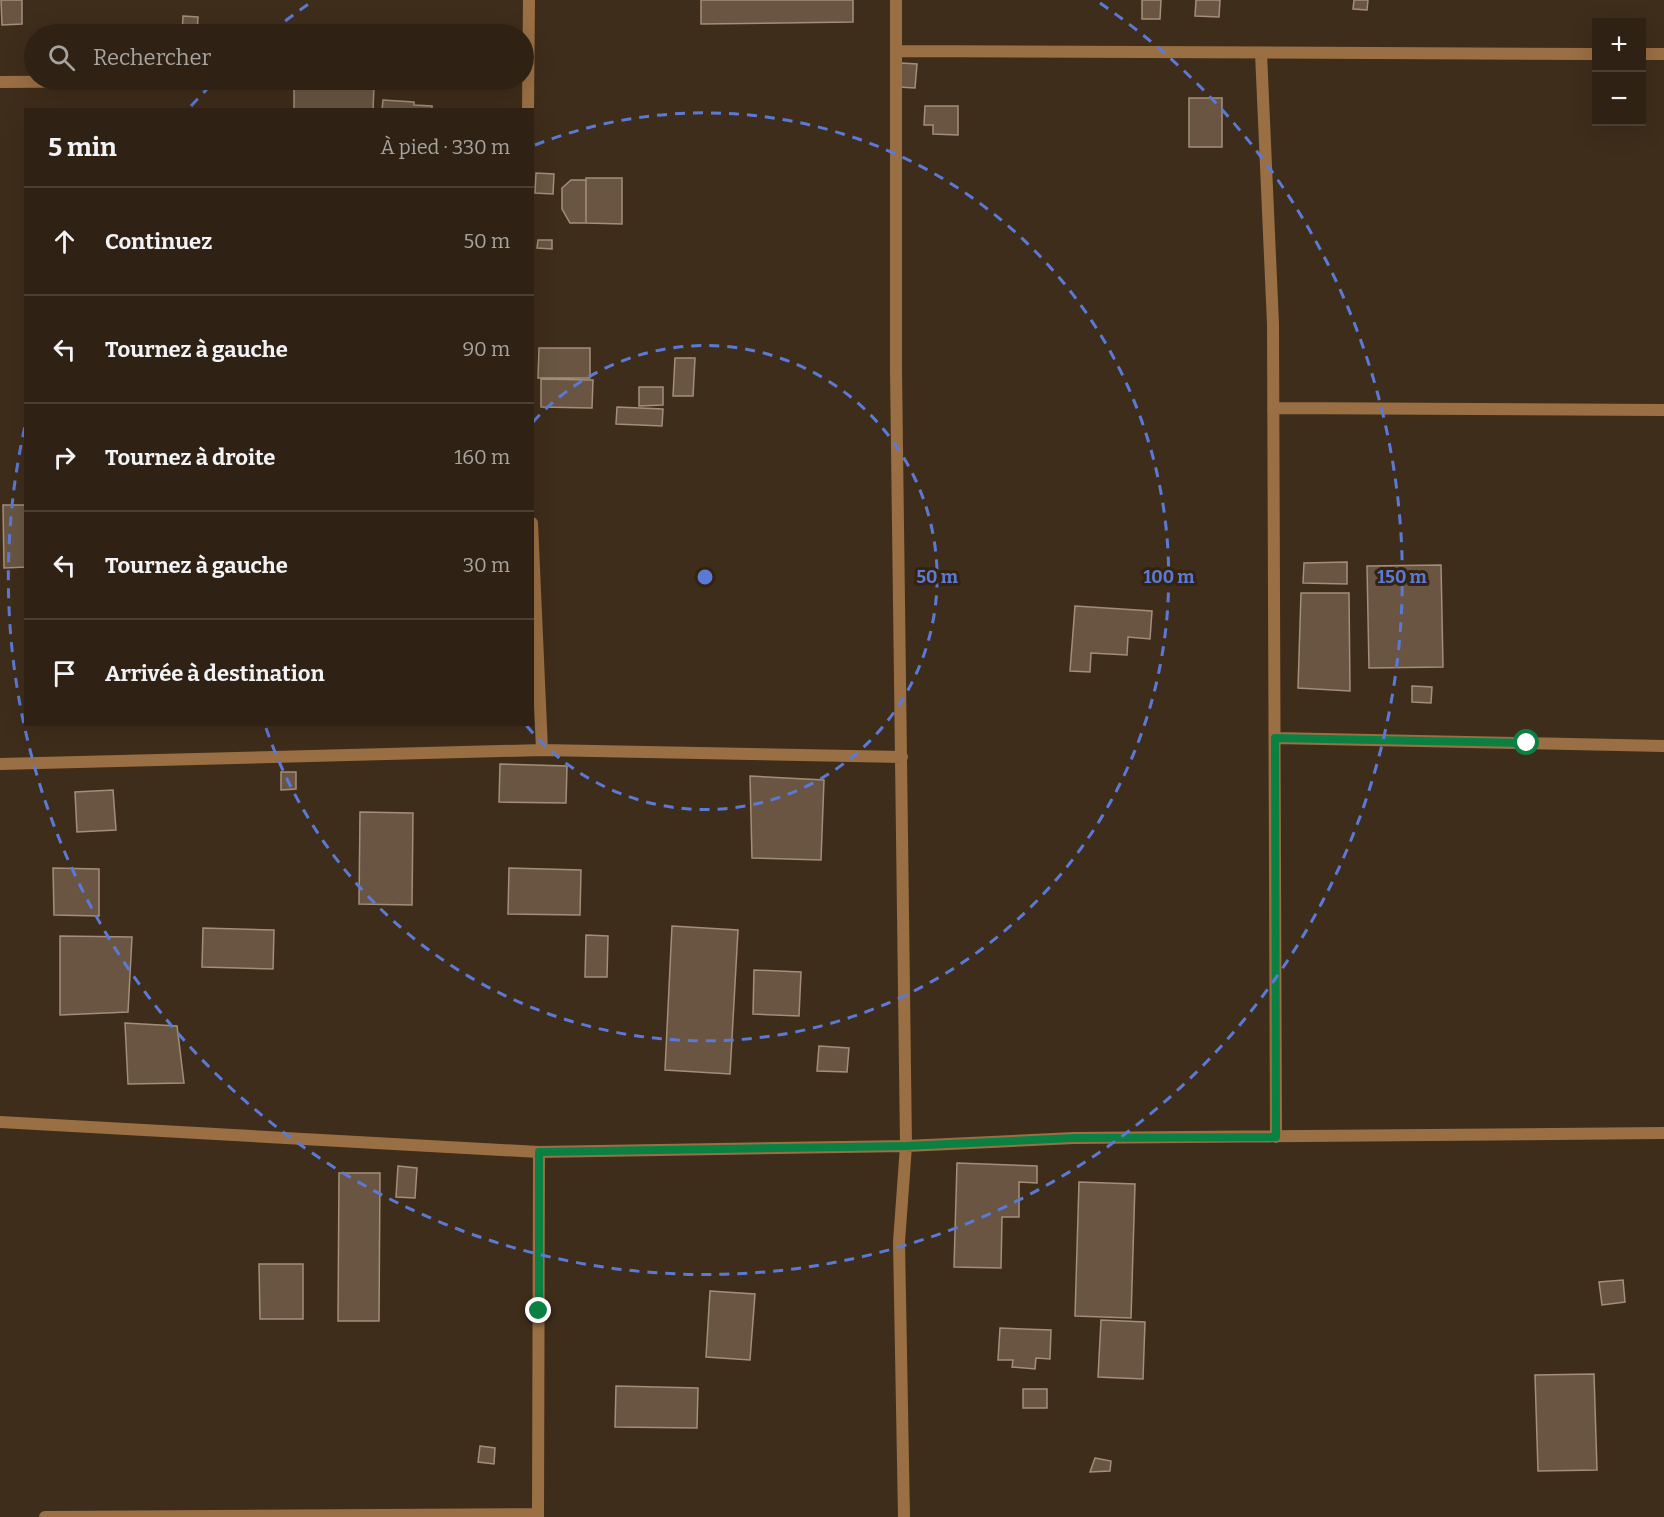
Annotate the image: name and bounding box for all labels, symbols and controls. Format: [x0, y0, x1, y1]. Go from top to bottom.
map controls [1592, 18, 1646, 126]
button: + [1592, 18, 1646, 72]
search box [24, 24, 534, 90]
icon: search [45, 41, 78, 74]
text: Rechercher [93, 44, 211, 71]
button: − [1592, 72, 1646, 126]
text: 5 min [48, 132, 117, 163]
text: À pied · 330 m [381, 135, 510, 159]
icon: ahead [48, 225, 81, 258]
text: Continuez [105, 228, 212, 255]
text: 50 m [463, 229, 510, 253]
icon: left [48, 333, 81, 366]
text: Tournez à gauche [105, 336, 288, 363]
text: 90 m [462, 337, 510, 361]
icon: right [48, 441, 81, 474]
text: Tournez à droite [105, 444, 275, 471]
text: 160 m [454, 445, 510, 469]
icon: left [48, 549, 81, 582]
text: Tournez à gauche [105, 552, 288, 579]
text: 30 m [463, 553, 510, 577]
text: 50 m [916, 566, 958, 588]
text: 100 m [1143, 566, 1195, 588]
text: 150 m [1377, 566, 1427, 588]
centre of rings [695, 567, 715, 587]
icon: arrive [48, 657, 81, 690]
text: Arrivée à destination [105, 660, 325, 687]
route start [1513, 729, 1539, 755]
route end [525, 1297, 551, 1323]

